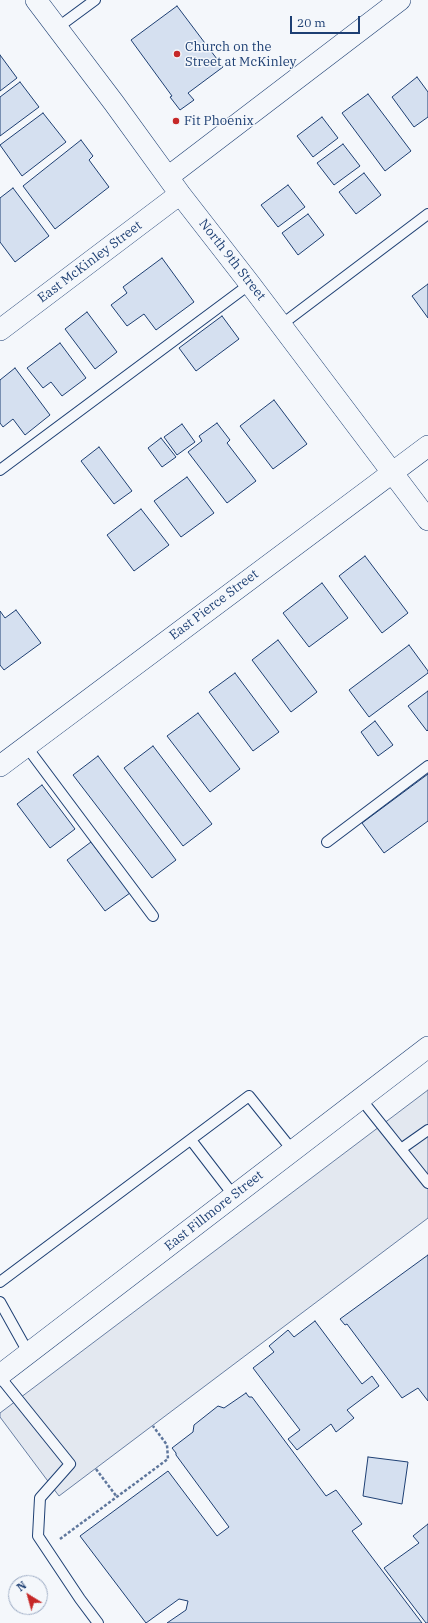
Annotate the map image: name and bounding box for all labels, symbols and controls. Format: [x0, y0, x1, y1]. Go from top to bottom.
scale bar [292, 8, 362, 34]
text: 20 m [297, 15, 326, 30]
place label: Church on the Street at McKinley [185, 39, 296, 70]
marker: Church on the Street at McKinley [172, 49, 182, 59]
place label: Fit Phoenix [184, 113, 254, 129]
marker: Fit Phoenix [171, 116, 181, 126]
street label: North 9th Street [195, 216, 269, 304]
street label: East McKinley Street [35, 218, 145, 306]
street label: East Pierce Street [166, 566, 262, 644]
street label: East Fillmore Street [162, 1168, 266, 1254]
north arrow [8, 1575, 48, 1615]
text: N [14, 1578, 29, 1594]

